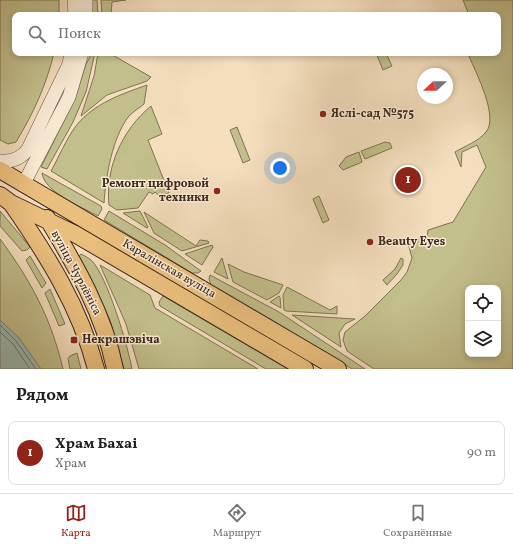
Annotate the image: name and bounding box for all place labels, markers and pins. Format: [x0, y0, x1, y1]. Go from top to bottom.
place label: Яслі-сад №575 [331, 106, 414, 122]
marker: Яслі-сад №575 [318, 109, 328, 119]
pin: 1 [395, 165, 421, 195]
place label: Ремонт цифровой техники [102, 176, 209, 206]
marker: Ремонт цифровой техники [212, 186, 222, 196]
place label: Beauty Eyes [378, 234, 446, 250]
marker: Beauty Eyes [365, 237, 375, 247]
place label: Некрашэвіча [82, 332, 160, 348]
marker: Некрашэвіча [69, 335, 79, 345]

